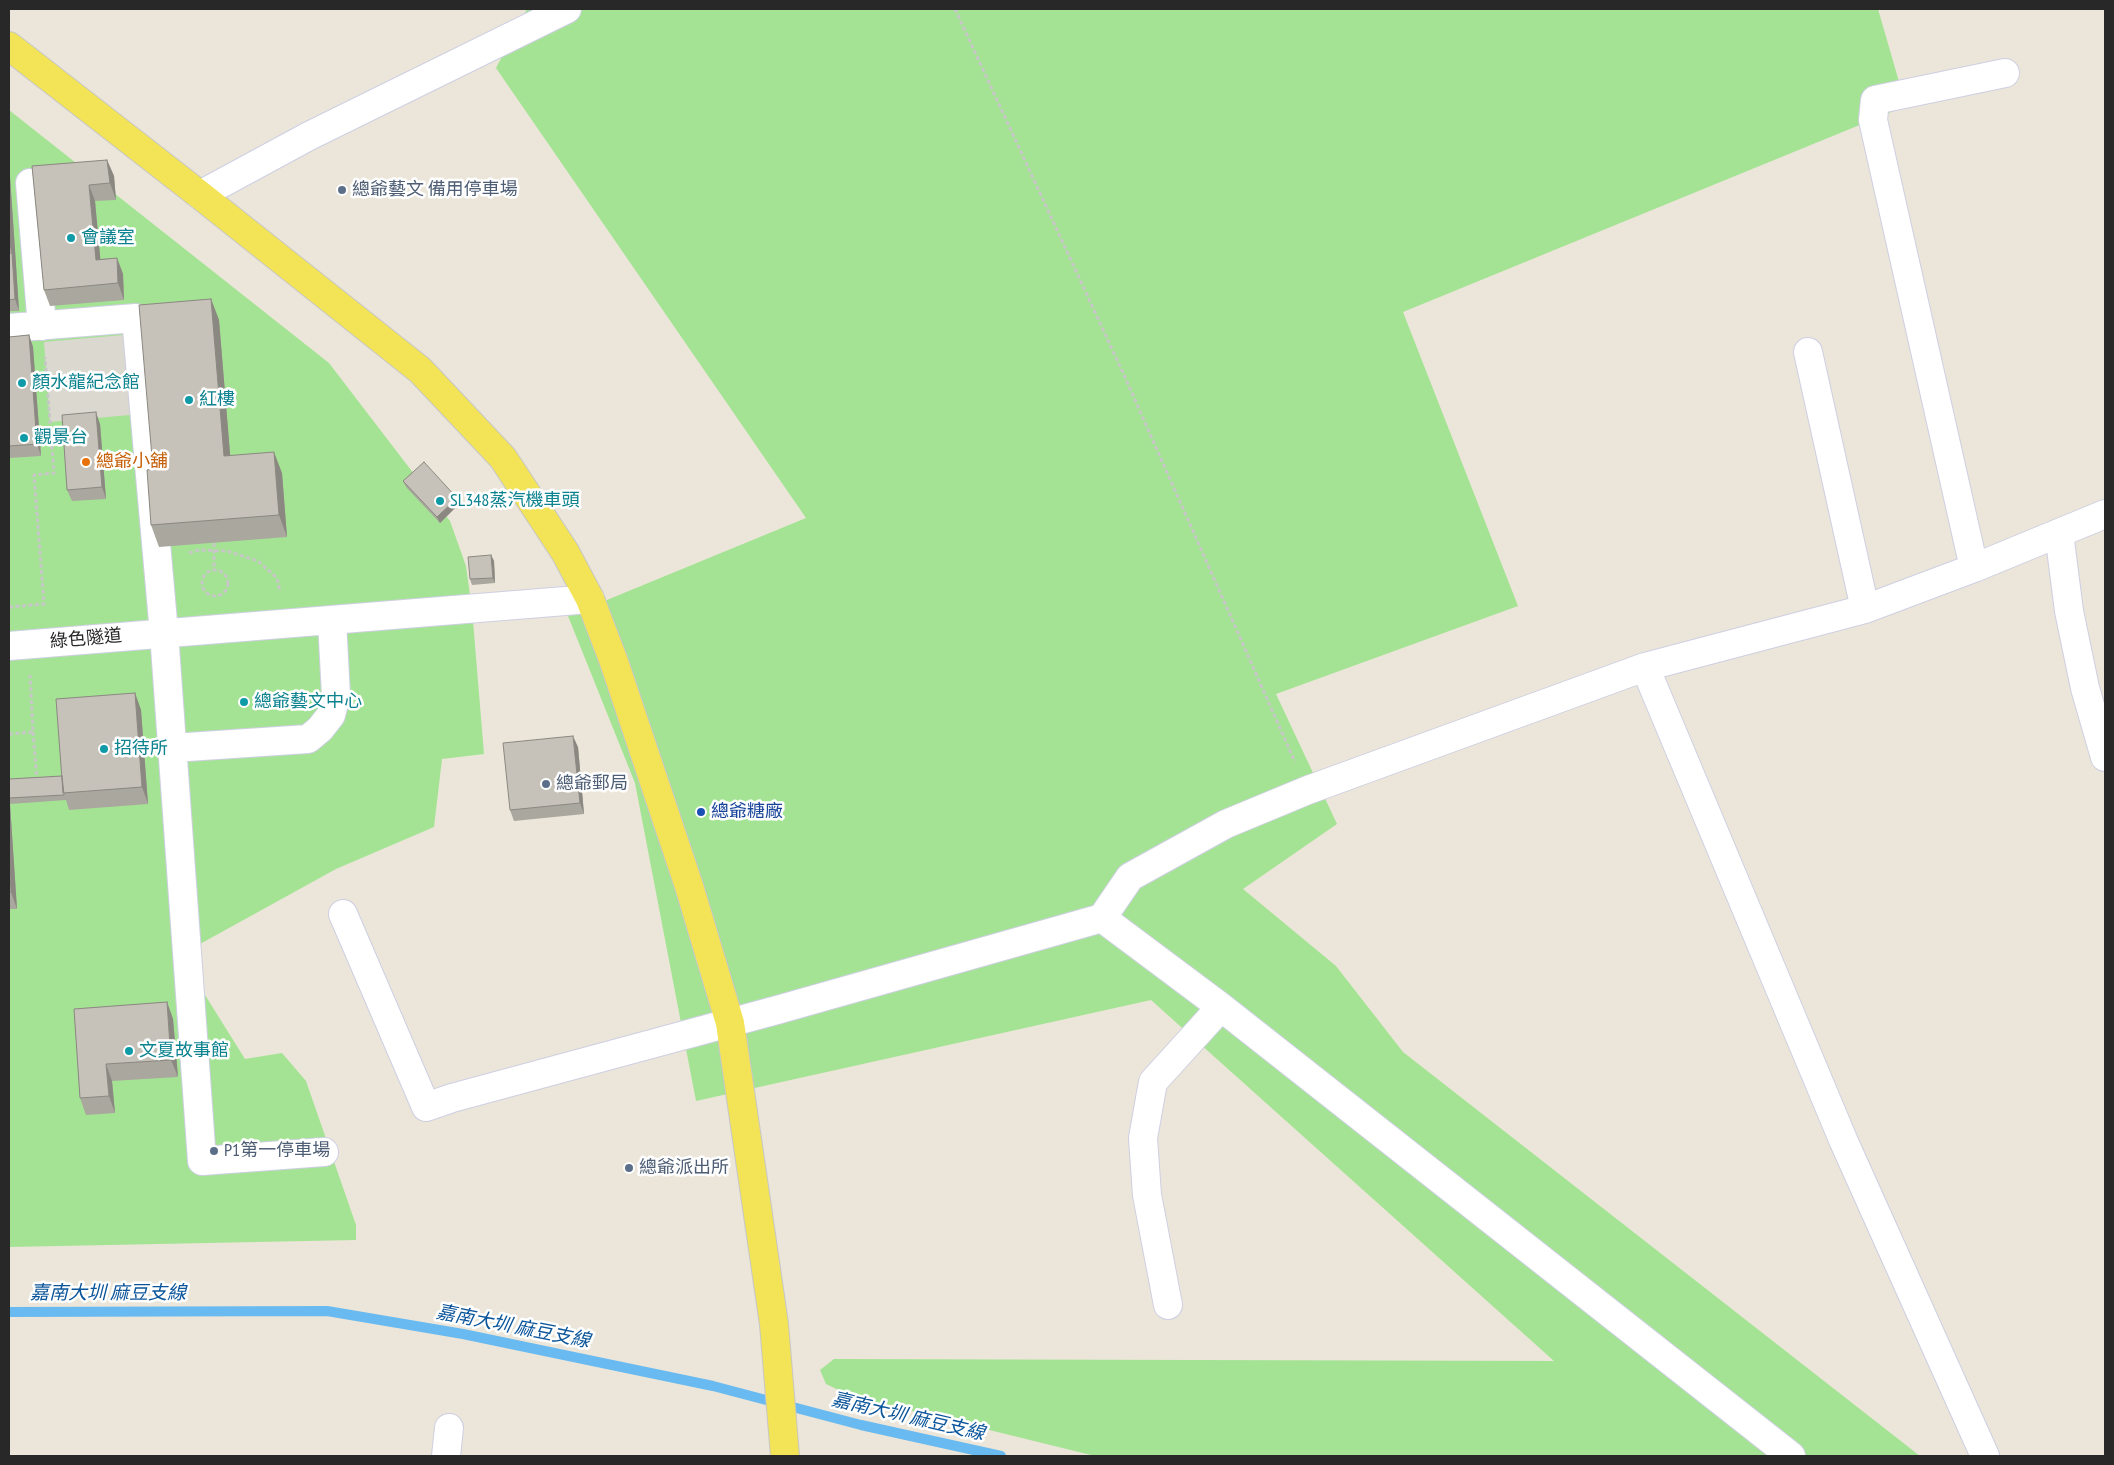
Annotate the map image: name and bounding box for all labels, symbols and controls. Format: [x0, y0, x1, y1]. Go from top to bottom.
place label: 總爺藝文 備用停車場 [352, 179, 518, 201]
marker: 總爺藝文 備用停車場 [336, 184, 348, 196]
place label: 會議室 [81, 227, 135, 249]
marker: 會議室 [65, 232, 77, 244]
place label: 顏水龍紀念館 [32, 372, 140, 394]
marker: 顏水龍紀念館 [16, 377, 28, 389]
place label: 紅樓 [199, 389, 235, 411]
marker: 紅樓 [183, 394, 195, 406]
place label: 觀景台 [34, 427, 88, 449]
marker: 觀景台 [18, 432, 30, 444]
place label: 總爺小舖 [96, 451, 168, 473]
marker: 總爺小舖 [80, 456, 92, 468]
place label: SL348蒸汽機車頭 [450, 490, 579, 512]
marker: SL348蒸汽機車頭 [434, 495, 446, 507]
street label: 綠色隧道 [49, 625, 123, 653]
place label: 總爺藝文中心 [254, 691, 362, 713]
marker: 總爺藝文中心 [238, 696, 250, 708]
place label: 招待所 [114, 738, 168, 760]
marker: 招待所 [98, 743, 110, 755]
place label: 總爺郵局 [556, 773, 628, 795]
marker: 總爺郵局 [540, 778, 552, 790]
place label: 總爺糖廠 [711, 801, 783, 823]
marker: 總爺糖廠 [695, 806, 707, 818]
place label: 文夏故事館 [139, 1040, 229, 1062]
marker: 文夏故事館 [123, 1045, 135, 1057]
place label: P1第一停車場 [224, 1140, 330, 1162]
marker: P1第一停車場 [208, 1145, 220, 1157]
place label: 總爺派出所 [639, 1157, 729, 1179]
marker: 總爺派出所 [623, 1162, 635, 1174]
water label: 嘉南大圳 麻豆支線 [30, 1283, 186, 1305]
water label: 嘉南大圳 麻豆支線 [434, 1301, 592, 1353]
water label: 嘉南大圳 麻豆支線 [829, 1388, 987, 1446]

